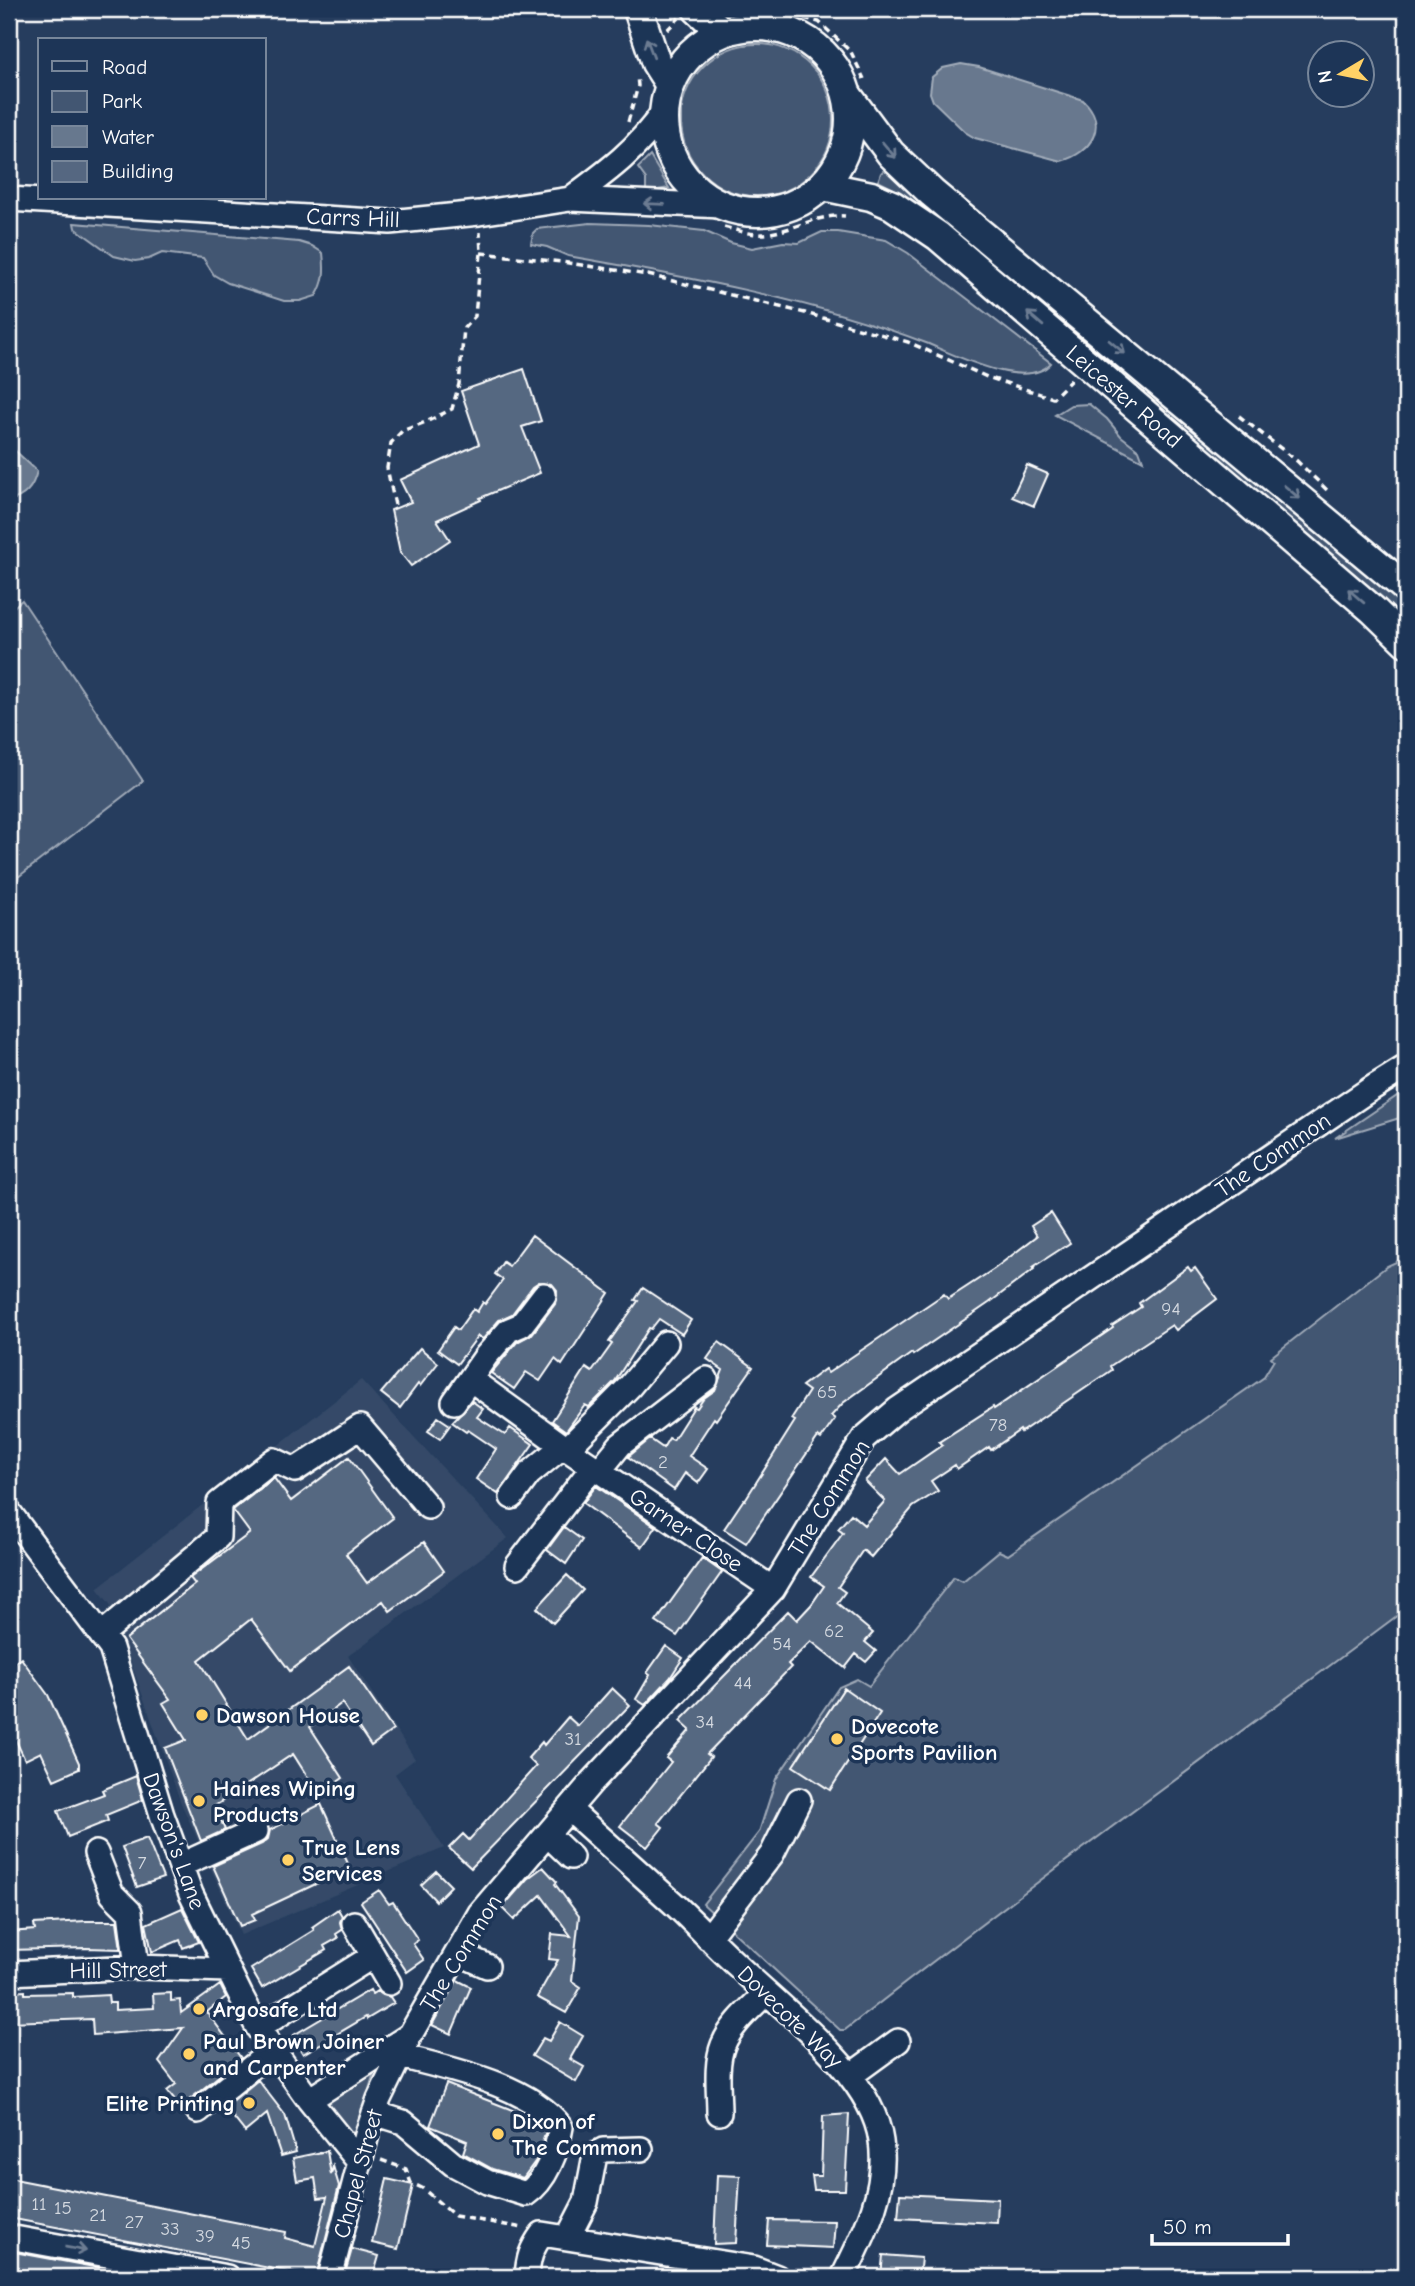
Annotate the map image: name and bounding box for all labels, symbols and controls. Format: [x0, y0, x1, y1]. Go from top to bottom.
legend [38, 38, 266, 200]
one-way arrow [643, 38, 656, 60]
north arrow [1306, 38, 1376, 108]
text: Road [102, 55, 147, 79]
text: N [1313, 69, 1337, 85]
text: Park [102, 89, 142, 113]
text: Water [102, 125, 155, 149]
one-way arrow [881, 141, 897, 159]
text: Building [102, 159, 174, 183]
one-way arrow [642, 197, 665, 210]
street label: Carrs Hill [306, 203, 400, 233]
one-way arrow [1026, 311, 1044, 327]
street label: Leicester Road [1061, 339, 1188, 453]
one-way arrow [1107, 339, 1125, 354]
one-way arrow [1282, 484, 1300, 500]
one-way arrow [1347, 588, 1365, 604]
street label: The Common [1210, 1107, 1336, 1203]
house number: 94 [1161, 1298, 1181, 1320]
house number: 65 [817, 1381, 837, 1403]
house number: 78 [989, 1414, 1007, 1436]
street label: The Common [782, 1435, 876, 1561]
house number: 2 [658, 1451, 668, 1473]
street label: Garner Close [624, 1482, 748, 1578]
house number: 62 [824, 1620, 844, 1642]
house number: 54 [772, 1633, 792, 1655]
house number: 44 [734, 1672, 752, 1694]
place label: Dawson House [216, 1702, 360, 1729]
marker: Dawson House [194, 1707, 210, 1723]
house number: 34 [696, 1711, 714, 1733]
place label: Dovecote Sports Pavilion [851, 1713, 997, 1766]
house number: 31 [564, 1728, 582, 1750]
marker: Dovecote Sports Pavilion [829, 1731, 845, 1747]
street label: Dawson's Lane [137, 1769, 211, 1913]
place label: Haines Wiping Products [213, 1775, 356, 1828]
marker: Haines Wiping Products [191, 1793, 207, 1809]
place label: True Lens Services [302, 1834, 400, 1887]
house number: 7 [138, 1852, 147, 1874]
marker: True Lens Services [280, 1852, 296, 1868]
street label: The Common [414, 1890, 508, 2016]
street label: Hill Street [69, 1956, 168, 1984]
street label: Dovecote Way [732, 1960, 849, 2074]
place label: Argosafe Ltd [213, 1996, 337, 2023]
marker: Argosafe Ltd [191, 2001, 207, 2017]
place label: Paul Brown Joiner and Carpenter [203, 2028, 385, 2081]
marker: Paul Brown Joiner and Carpenter [181, 2046, 197, 2062]
place label: Elite Printing [106, 2090, 235, 2117]
marker: Elite Printing [241, 2095, 257, 2111]
street label: Chapel Street [328, 2105, 389, 2241]
place label: Dixon of The Common [512, 2108, 642, 2161]
marker: Dixon of The Common [490, 2126, 506, 2142]
house number: 11 [31, 2193, 47, 2215]
house number: 15 [54, 2197, 72, 2219]
scale bar [1152, 2202, 1289, 2246]
house number: 21 [89, 2204, 107, 2226]
house number: 27 [125, 2211, 143, 2233]
text: 50 m [1163, 2215, 1212, 2239]
house number: 33 [160, 2218, 180, 2240]
house number: 39 [195, 2225, 215, 2247]
house number: 45 [231, 2232, 251, 2254]
one-way arrow [64, 2243, 87, 2257]

